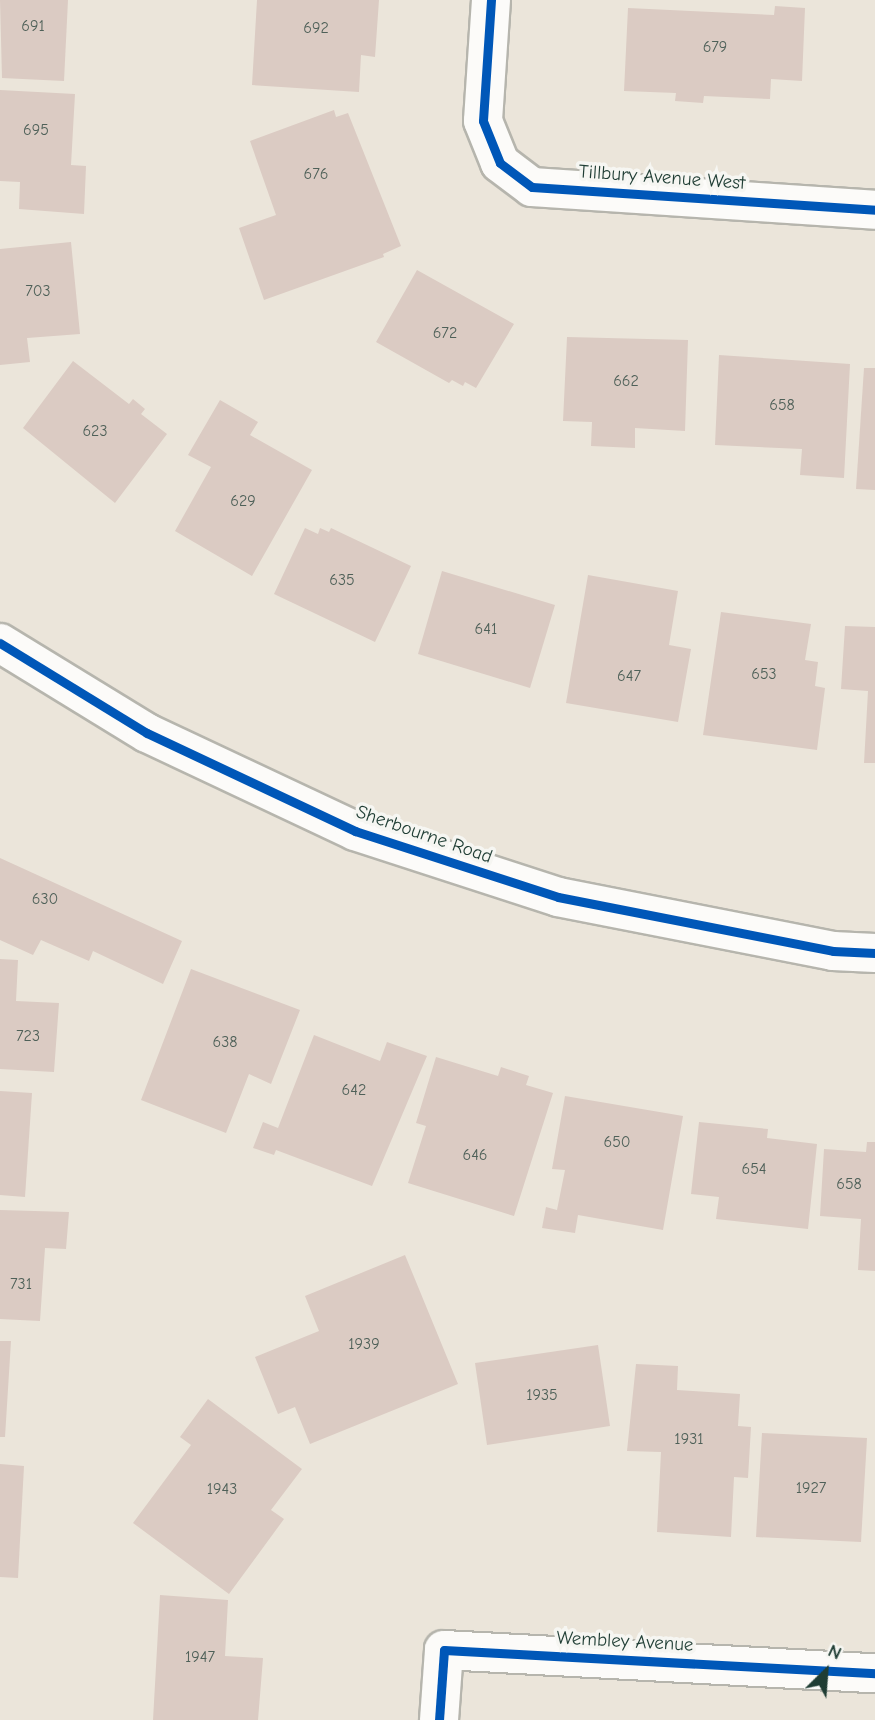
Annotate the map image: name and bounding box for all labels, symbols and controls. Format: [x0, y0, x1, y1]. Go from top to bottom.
house number: 691 [21, 16, 45, 36]
house number: 692 [303, 18, 329, 38]
house number: 679 [703, 37, 727, 57]
house number: 695 [23, 120, 49, 140]
street label: Tillbury Avenue West [578, 161, 746, 195]
house number: 676 [304, 164, 328, 184]
house number: 703 [25, 281, 51, 301]
house number: 672 [433, 323, 457, 343]
house number: 662 [613, 371, 639, 391]
house number: 658 [769, 395, 795, 415]
house number: 623 [82, 421, 108, 441]
house number: 629 [230, 491, 256, 511]
house number: 635 [329, 570, 355, 590]
house number: 641 [475, 619, 497, 639]
house number: 653 [751, 664, 777, 684]
house number: 647 [617, 666, 641, 686]
street label: Sherbourne Road [353, 801, 495, 869]
house number: 630 [32, 889, 58, 909]
house number: 723 [16, 1026, 40, 1046]
house number: 638 [212, 1032, 238, 1052]
house number: 642 [342, 1080, 366, 1100]
house number: 650 [603, 1132, 631, 1152]
house number: 646 [462, 1145, 488, 1165]
house number: 654 [741, 1159, 767, 1179]
house number: 658 [836, 1174, 862, 1194]
house number: 731 [10, 1274, 32, 1294]
house number: 1939 [348, 1334, 380, 1354]
house number: 1935 [526, 1385, 558, 1405]
house number: 1931 [674, 1429, 704, 1449]
house number: 1927 [796, 1478, 826, 1498]
house number: 1943 [207, 1479, 237, 1499]
street label: Wembley Avenue [556, 1627, 694, 1657]
north arrow [791, 1636, 861, 1706]
text: N [825, 1639, 845, 1665]
house number: 1947 [185, 1647, 215, 1667]

